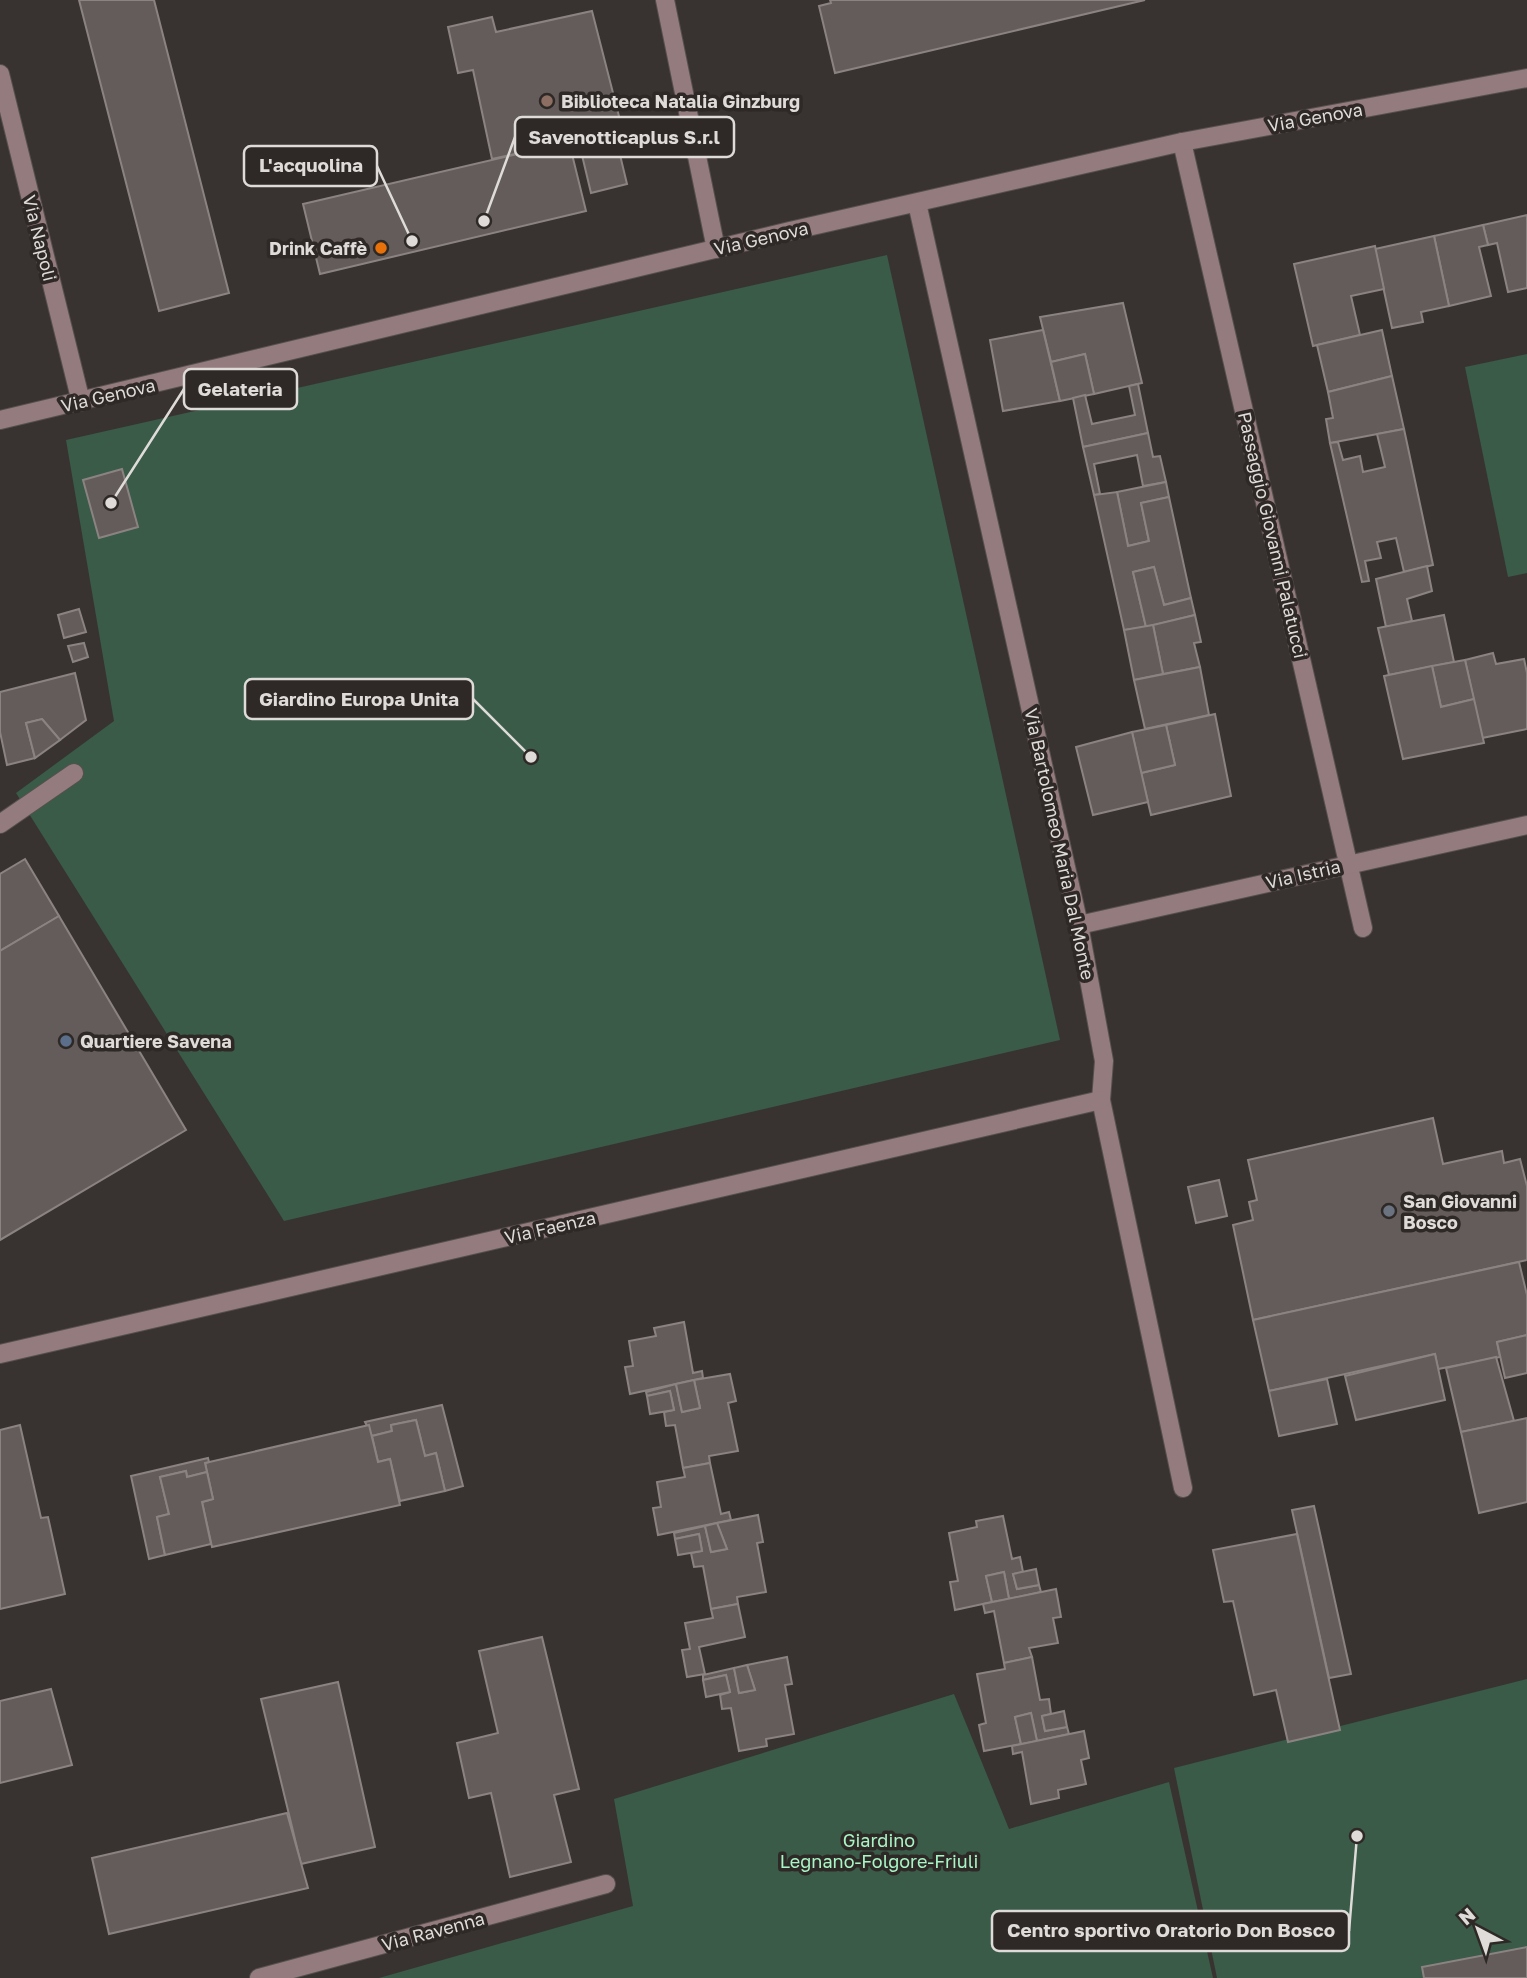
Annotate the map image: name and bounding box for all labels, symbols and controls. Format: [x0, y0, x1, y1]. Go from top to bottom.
place label: Biblioteca Natalia Ginzburg [561, 90, 800, 112]
marker: Biblioteca Natalia Ginzburg [539, 93, 555, 109]
street label: Via Genova [1266, 98, 1364, 136]
callout: Savenotticaplus S.r.l [515, 117, 734, 157]
text: Savenotticaplus S.r.l [528, 125, 720, 148]
callout: L'acquolina [244, 146, 377, 186]
text: L'acquolina [259, 153, 363, 176]
street label: Via Napoli [19, 193, 61, 283]
street label: Via Genova [712, 216, 810, 260]
place label: Drink Caffè [269, 237, 367, 259]
marker: Drink Caffè [373, 240, 389, 256]
callout: Gelateria [184, 369, 297, 409]
street label: Via Genova [59, 373, 157, 417]
text: Gelateria [197, 377, 283, 400]
street label: Passaggio Giovanni Palatucci [1234, 410, 1312, 660]
callout: Giardino Europa Unita [245, 679, 473, 719]
text: Giardino Europa Unita [259, 687, 459, 710]
street label: Via Bartolomeo Maria Dal Monte [1020, 706, 1100, 982]
street label: Via Istria [1264, 855, 1342, 893]
place label: Quartiere Savena [80, 1030, 232, 1052]
marker: Quartiere Savena [58, 1033, 74, 1049]
place label: San Giovanni Bosco [1403, 1190, 1517, 1233]
marker: San Giovanni Bosco [1381, 1203, 1397, 1219]
street label: Via Faenza [502, 1206, 598, 1248]
park label: Giardino Legnano-Folgore-Friuli [780, 1829, 978, 1872]
north arrow [1443, 1894, 1513, 1964]
text: N [1454, 1902, 1480, 1929]
street label: Via Ravenna [379, 1907, 487, 1955]
callout: Centro sportivo Oratorio Don Bosco [992, 1911, 1349, 1951]
text: Centro sportivo Oratorio Don Bosco [1007, 1918, 1335, 1941]

